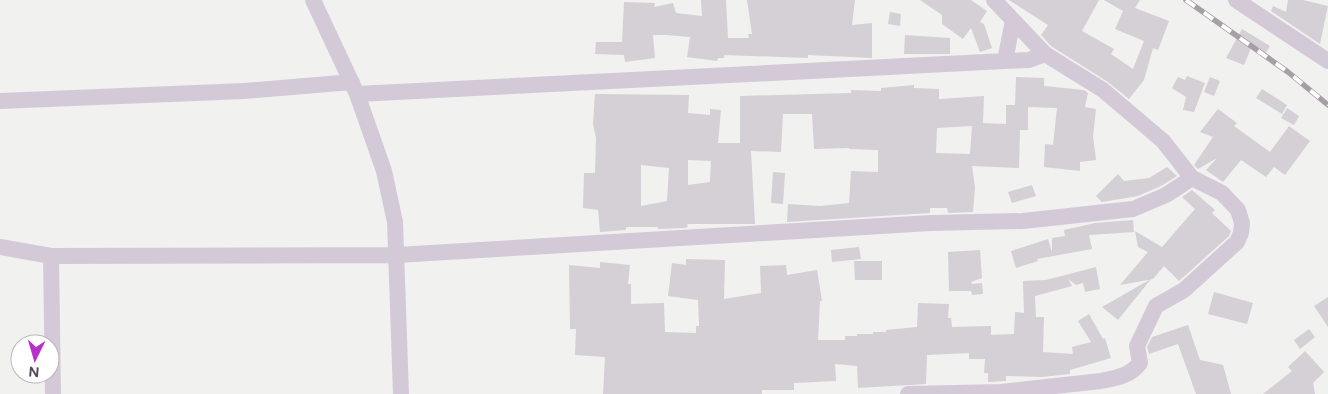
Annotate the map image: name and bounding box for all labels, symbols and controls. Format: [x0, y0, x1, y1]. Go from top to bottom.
north arrow [10, 334, 60, 384]
text: N [28, 363, 40, 380]

